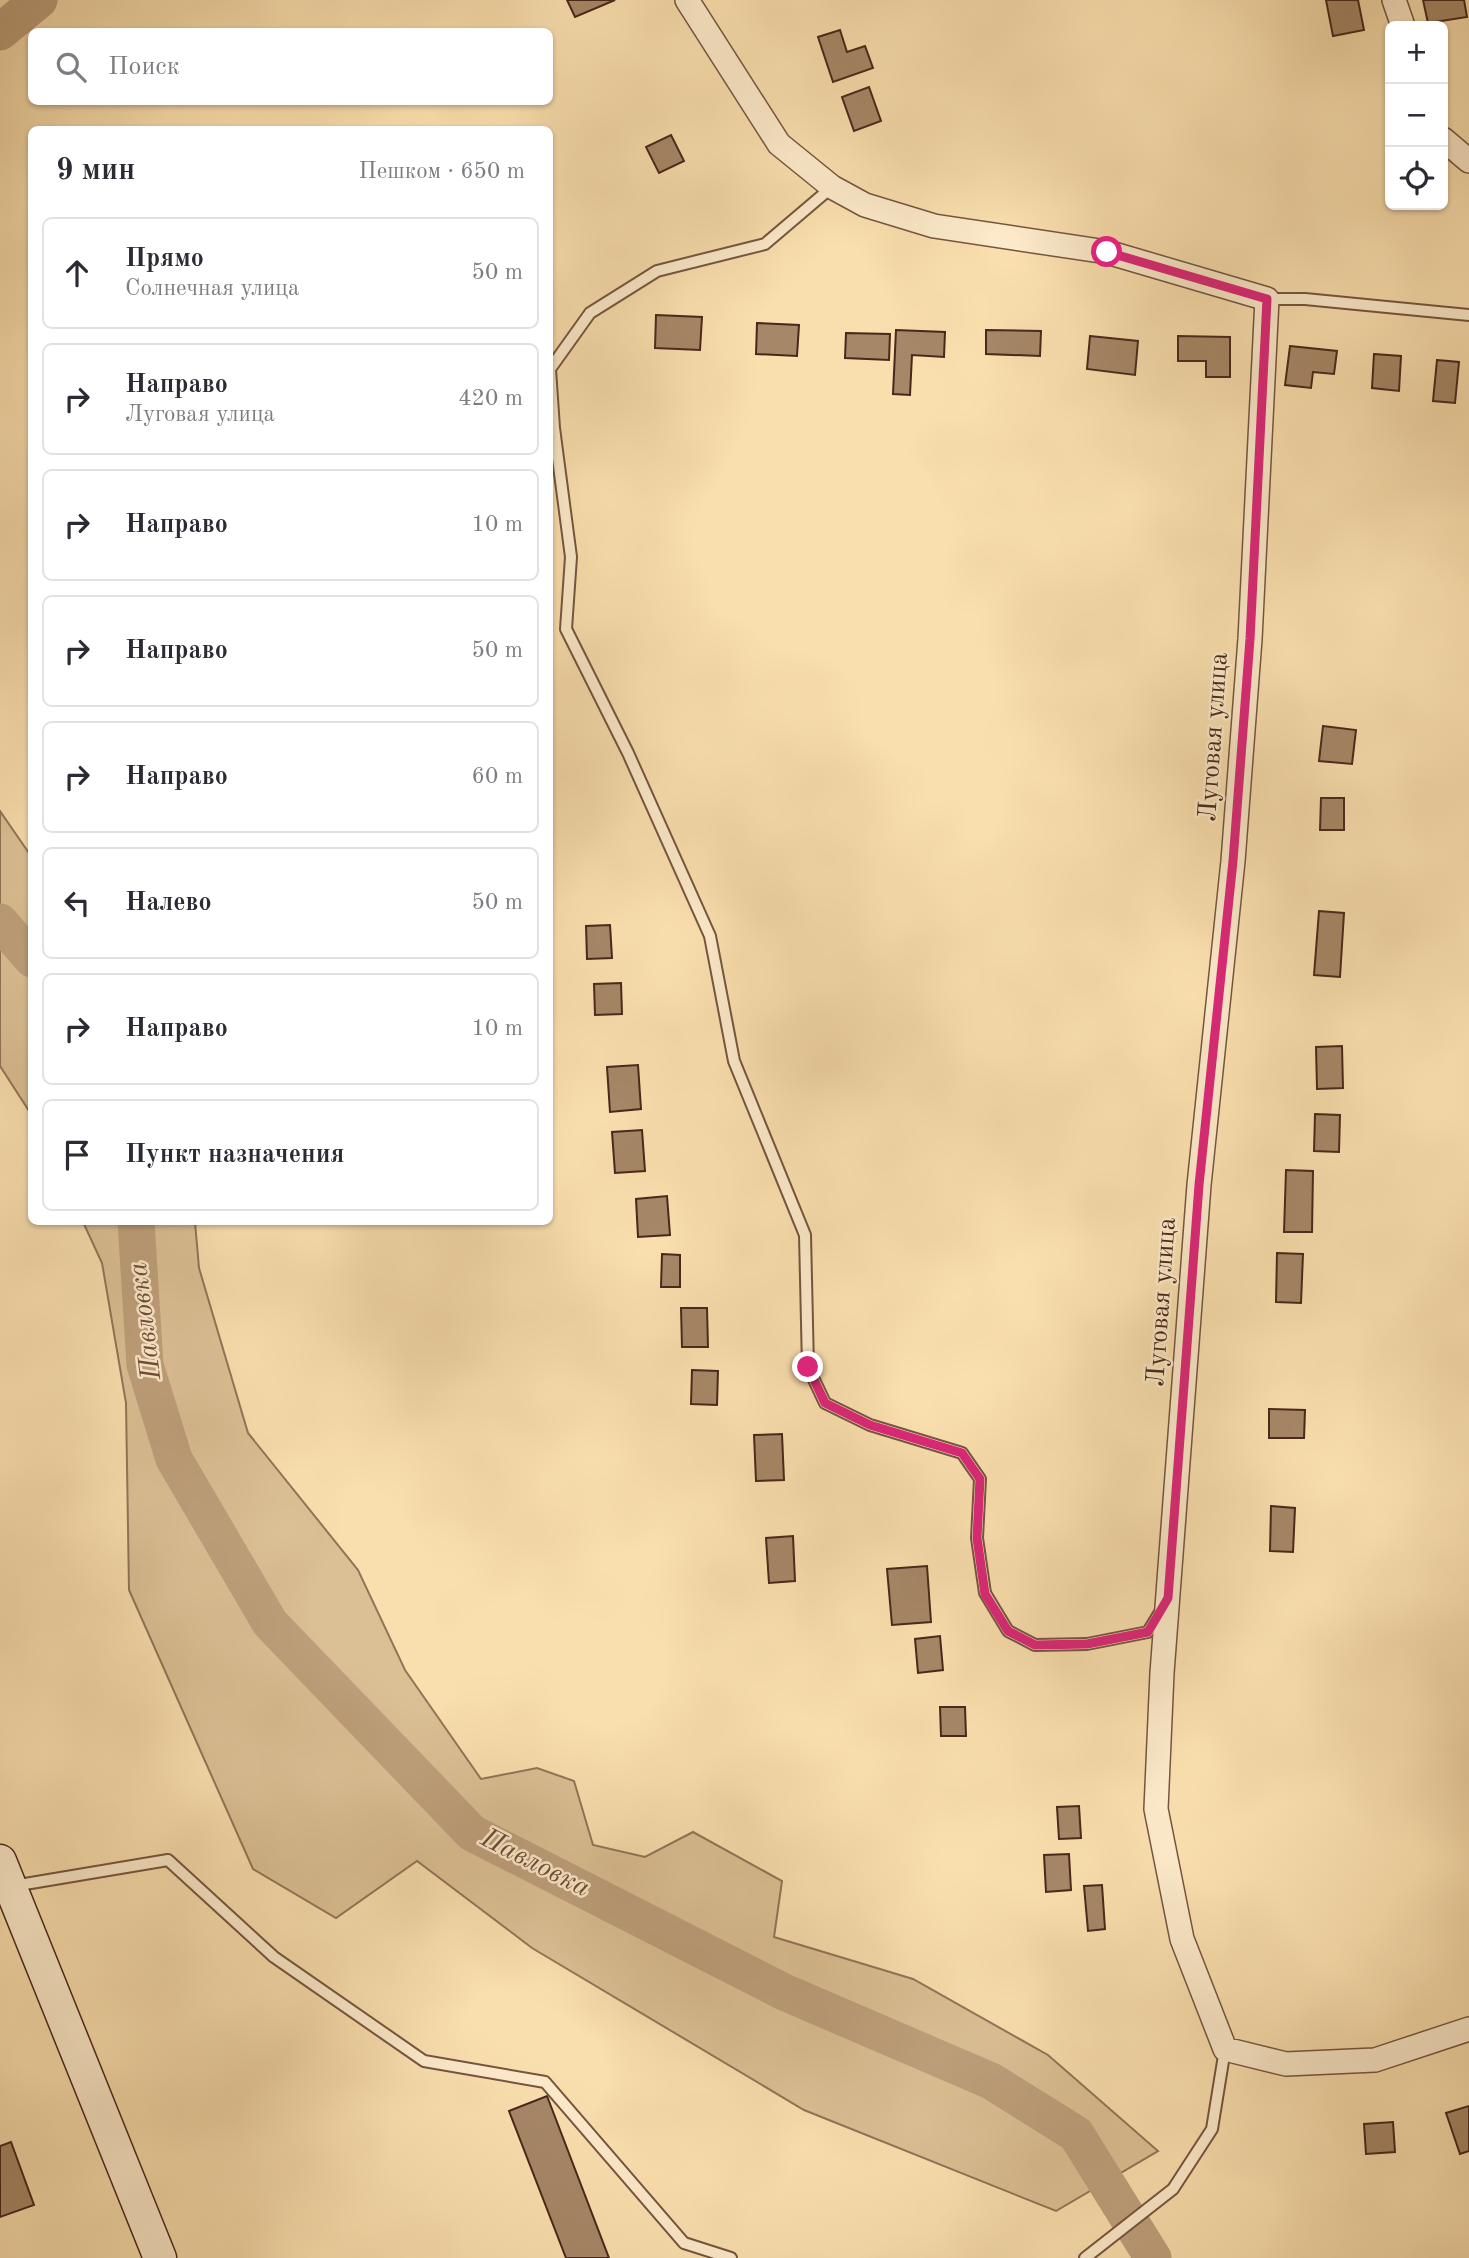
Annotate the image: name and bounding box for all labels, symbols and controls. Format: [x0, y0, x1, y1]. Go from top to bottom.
map controls [1385, 21, 1448, 210]
button: + [1385, 21, 1448, 84]
search box [28, 28, 553, 105]
icon: search [52, 48, 90, 86]
text: Поиск [108, 54, 180, 80]
button: − [1385, 84, 1448, 147]
button: locate [1385, 147, 1448, 210]
text: 9 мин [56, 156, 135, 186]
text: Пешком · 650 m [359, 160, 525, 183]
route start [1091, 236, 1122, 267]
text: Прямо [125, 246, 204, 272]
icon: ahead [58, 254, 96, 292]
text: 50 m [472, 261, 523, 284]
text: Солнечная улица [125, 277, 299, 300]
text: Направо [125, 372, 228, 398]
icon: right [58, 380, 96, 418]
text: 420 m [458, 387, 523, 410]
text: Луговая улица [125, 403, 275, 426]
icon: right [58, 506, 96, 544]
text: Направо [125, 512, 228, 538]
text: 10 m [472, 513, 523, 536]
icon: right [58, 632, 96, 670]
text: Направо [125, 638, 228, 664]
text: 50 m [472, 639, 523, 662]
street label: Луговая улица [1195, 651, 1233, 822]
icon: right [58, 758, 96, 796]
text: Направо [125, 764, 228, 790]
text: 60 m [472, 765, 523, 788]
icon: left [58, 884, 96, 922]
text: Налево [125, 890, 212, 916]
text: 50 m [472, 891, 523, 914]
icon: right [58, 1010, 96, 1048]
text: Направо [125, 1016, 228, 1042]
text: 10 m [472, 1017, 523, 1040]
icon: arrive [58, 1136, 96, 1174]
text: Пункт назначения [125, 1142, 344, 1168]
street label: Луговая улица [1143, 1216, 1181, 1387]
water label: Павловка [125, 1260, 167, 1383]
route end [792, 1351, 823, 1382]
water label: Павловка [475, 1824, 594, 1903]

